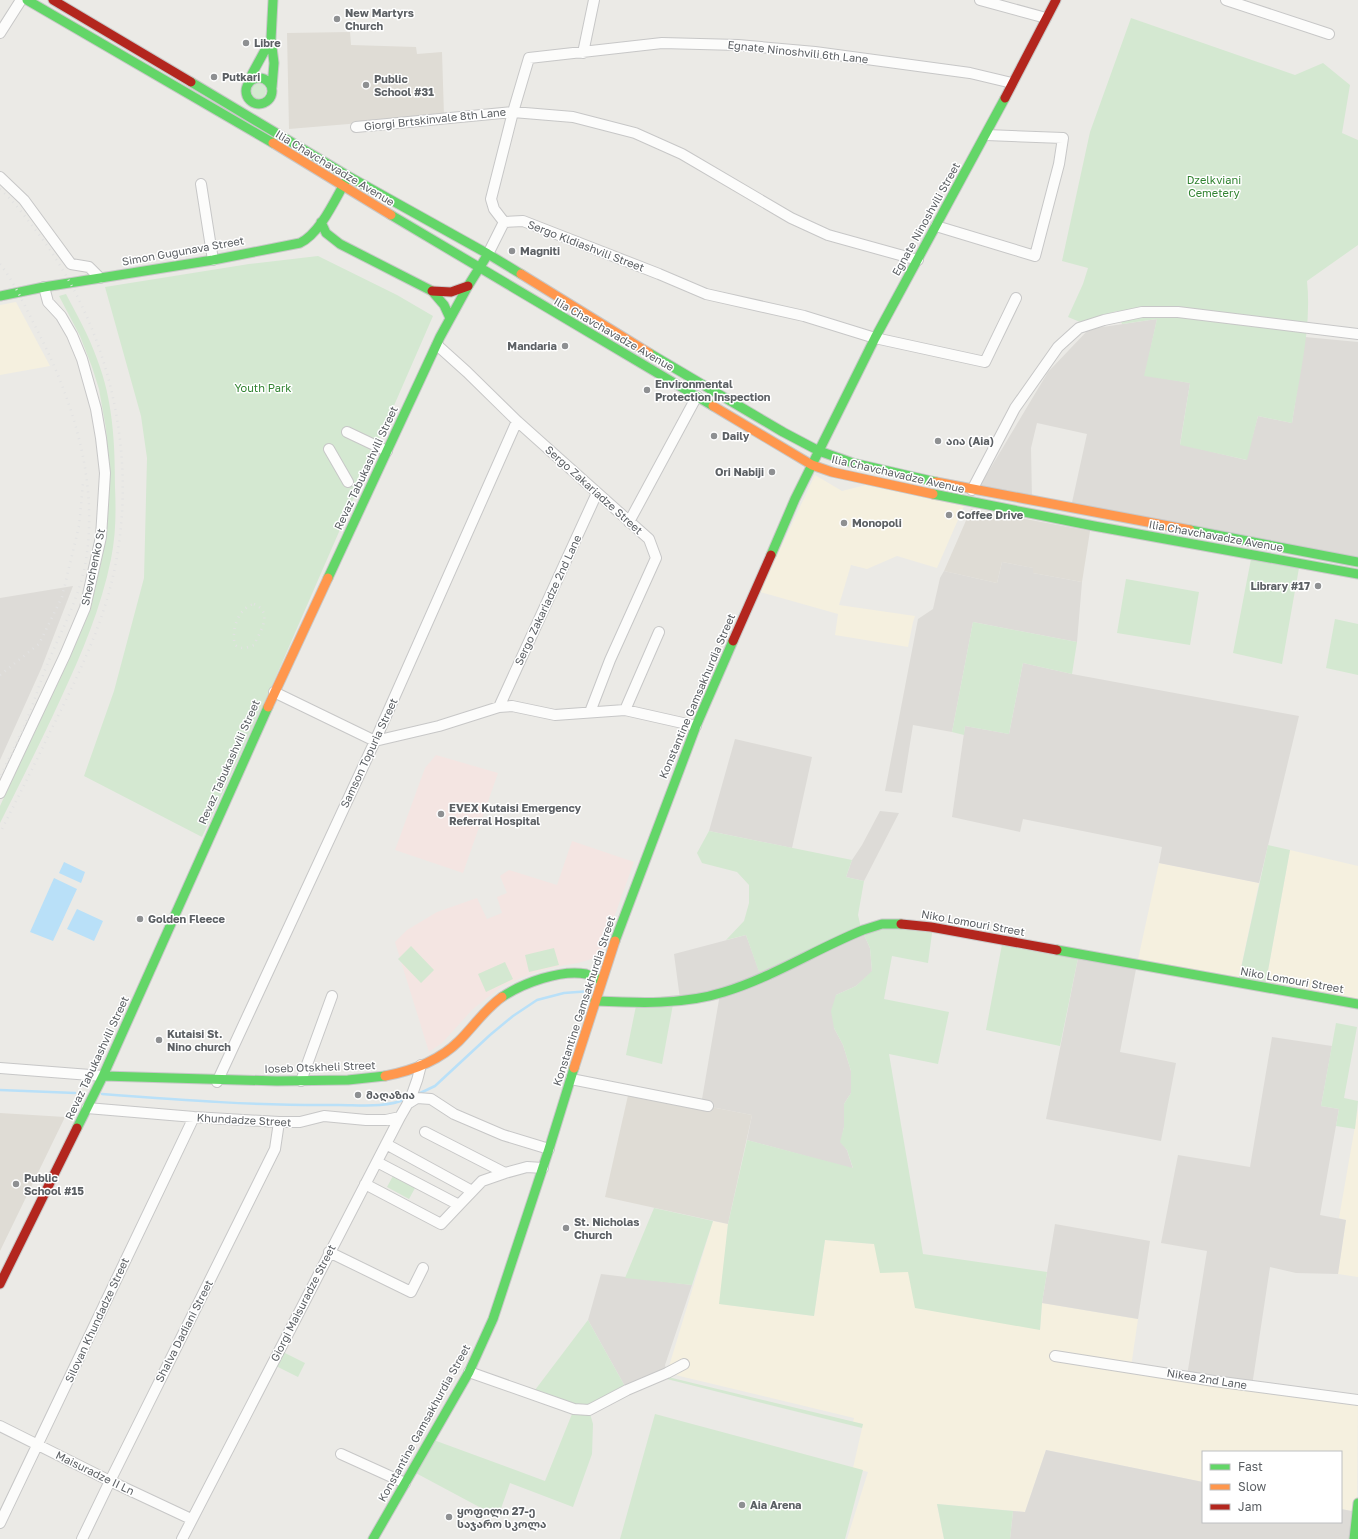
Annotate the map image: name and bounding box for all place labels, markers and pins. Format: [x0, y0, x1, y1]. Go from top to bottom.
place label: New Martyrs Church [345, 6, 414, 32]
marker: New Martyrs Church [332, 14, 342, 24]
place label: Libre [254, 36, 281, 49]
marker: Libre [241, 38, 251, 48]
place label: Putkari [222, 70, 260, 83]
marker: Putkari [209, 72, 219, 82]
place label: Public School #31 [374, 72, 434, 98]
marker: Public School #31 [361, 80, 371, 90]
place label: Magniti [520, 244, 560, 257]
marker: Magniti [507, 246, 517, 256]
place label: Mandaria [507, 339, 557, 352]
marker: Mandaria [560, 341, 570, 351]
place label: Environmental Protection Inspection [655, 377, 771, 403]
marker: Environmental Protection Inspection [642, 385, 652, 395]
place label: Daily [722, 429, 750, 442]
marker: Daily [709, 431, 719, 441]
place label: აია (Aia) [946, 434, 994, 447]
marker: აია (Aia) [933, 436, 943, 446]
place label: Ori Nabiji [715, 465, 764, 478]
marker: Ori Nabiji [767, 467, 777, 477]
place label: Coffee Drive [957, 508, 1024, 521]
marker: Coffee Drive [944, 510, 954, 520]
place label: Monopoli [852, 516, 902, 529]
marker: Monopoli [839, 518, 849, 528]
place label: Library #17 [1250, 579, 1310, 592]
marker: Library #17 [1313, 581, 1323, 591]
place label: EVEX Kutaisi Emergency Referral Hospital [449, 801, 582, 827]
marker: EVEX Kutaisi Emergency Referral Hospital [436, 809, 446, 819]
place label: Golden Fleece [148, 912, 225, 925]
marker: Golden Fleece [135, 914, 145, 924]
place label: Kutaisi St. Nino church [167, 1027, 231, 1053]
marker: Kutaisi St. Nino church [154, 1035, 164, 1045]
place label: მაღაზია [366, 1088, 415, 1102]
marker: მაღაზია [353, 1090, 363, 1100]
place label: Public School #15 [24, 1171, 84, 1197]
marker: Public School #15 [11, 1179, 21, 1189]
place label: St. Nicholas Church [574, 1215, 639, 1241]
marker: St. Nicholas Church [561, 1223, 571, 1233]
place label: Aia Arena [750, 1498, 801, 1511]
marker: Aia Arena [737, 1500, 747, 1510]
place label: ყოფილი 27-ე საჯარო სკოლა [457, 1504, 547, 1531]
marker: ყოფილი 27-ე საჯარო სკოლა [444, 1512, 454, 1522]

